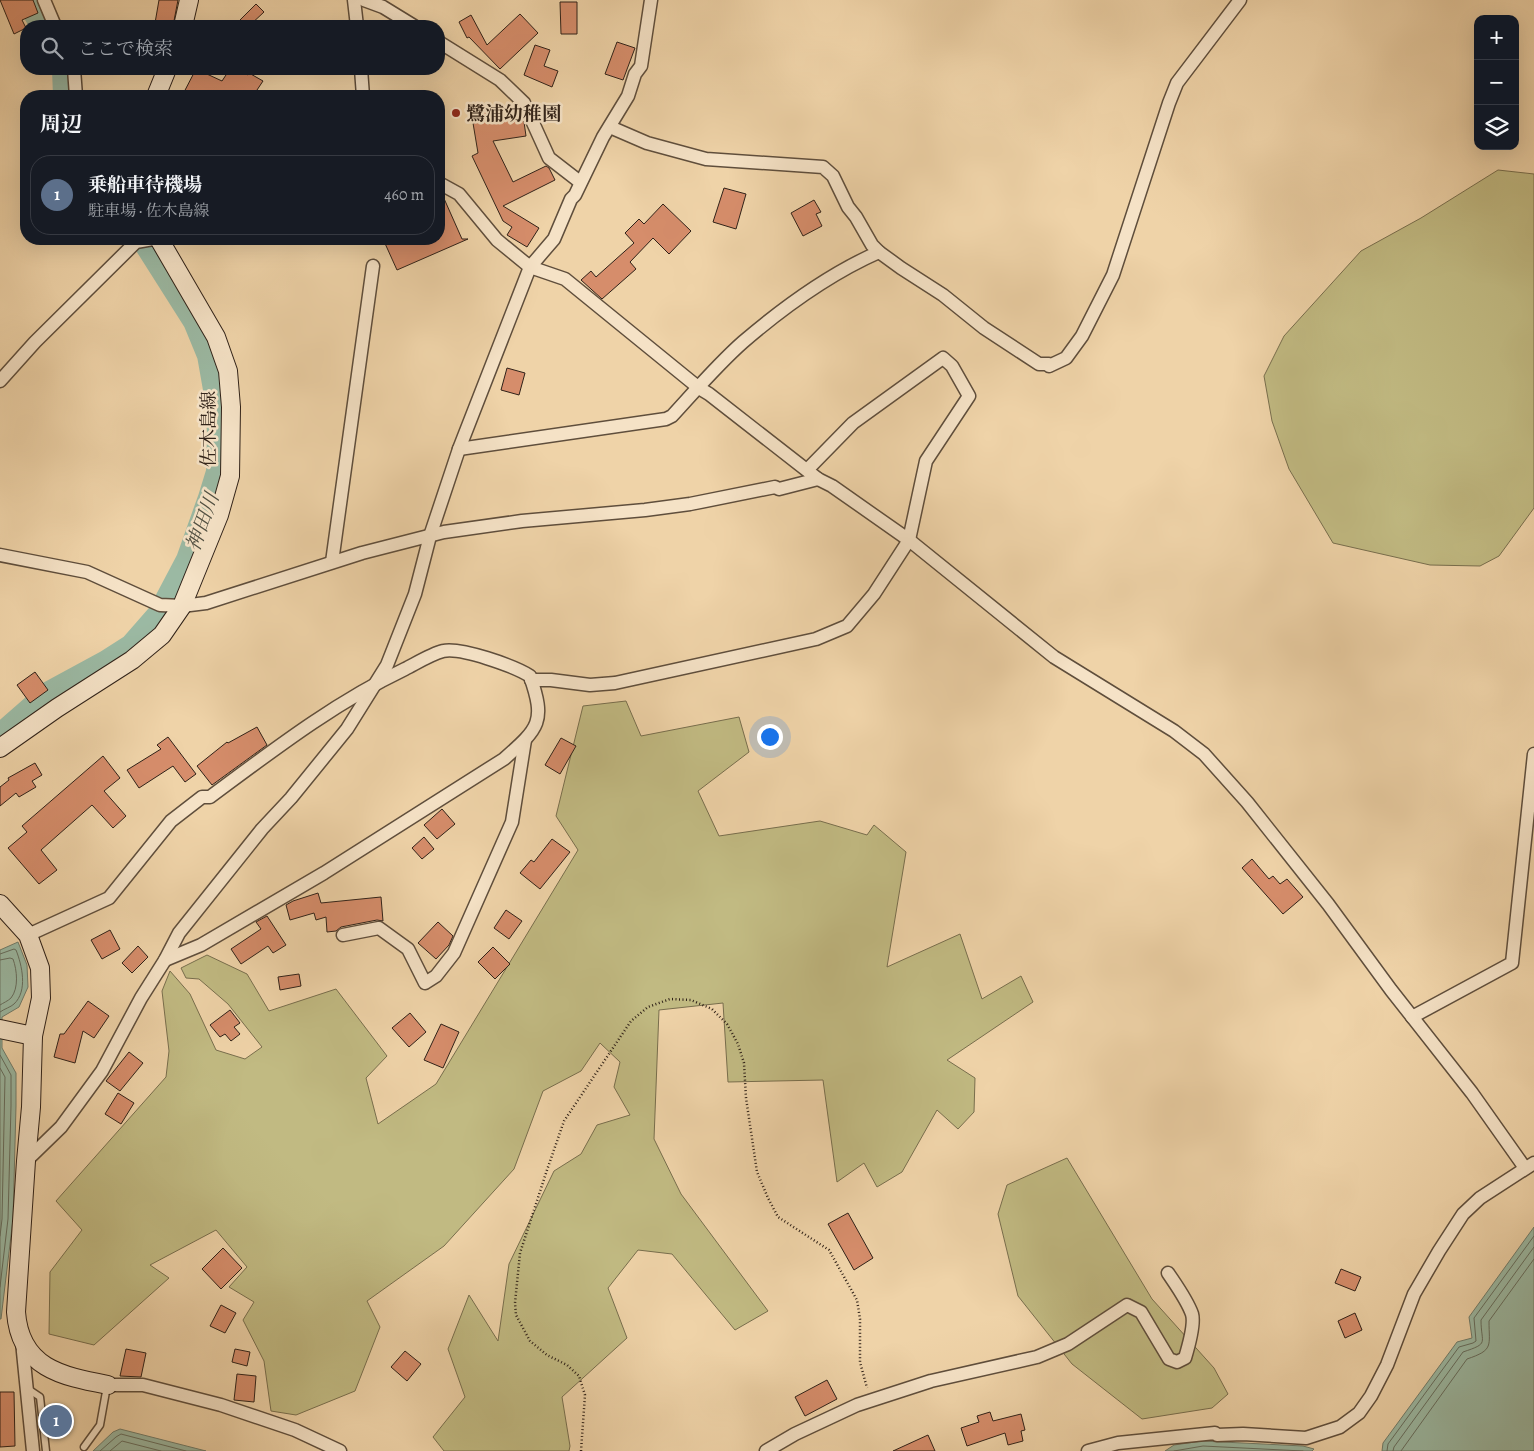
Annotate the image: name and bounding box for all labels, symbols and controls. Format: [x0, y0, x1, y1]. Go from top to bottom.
map controls [1474, 15, 1519, 150]
button: + [1474, 15, 1519, 60]
search box [20, 20, 445, 75]
icon: search [38, 34, 66, 62]
text: ここで検索 [78, 36, 173, 62]
button: − [1474, 60, 1519, 105]
place label: 鷺浦幼稚園 [466, 101, 561, 127]
button: layers [1474, 105, 1519, 150]
marker: 鷺浦幼稚園 [450, 107, 462, 119]
text: 周辺 [40, 110, 82, 138]
text: 乗船車待機場 [88, 172, 202, 198]
text: 1 [54, 184, 60, 206]
text: 460 m [384, 184, 424, 206]
text: 駐車場 · 佐木島線 [88, 200, 210, 222]
street label: 佐木島線 [196, 391, 222, 467]
water label: 神田川 [180, 487, 226, 555]
your location [757, 724, 783, 750]
pin: 1 [40, 1402, 72, 1440]

